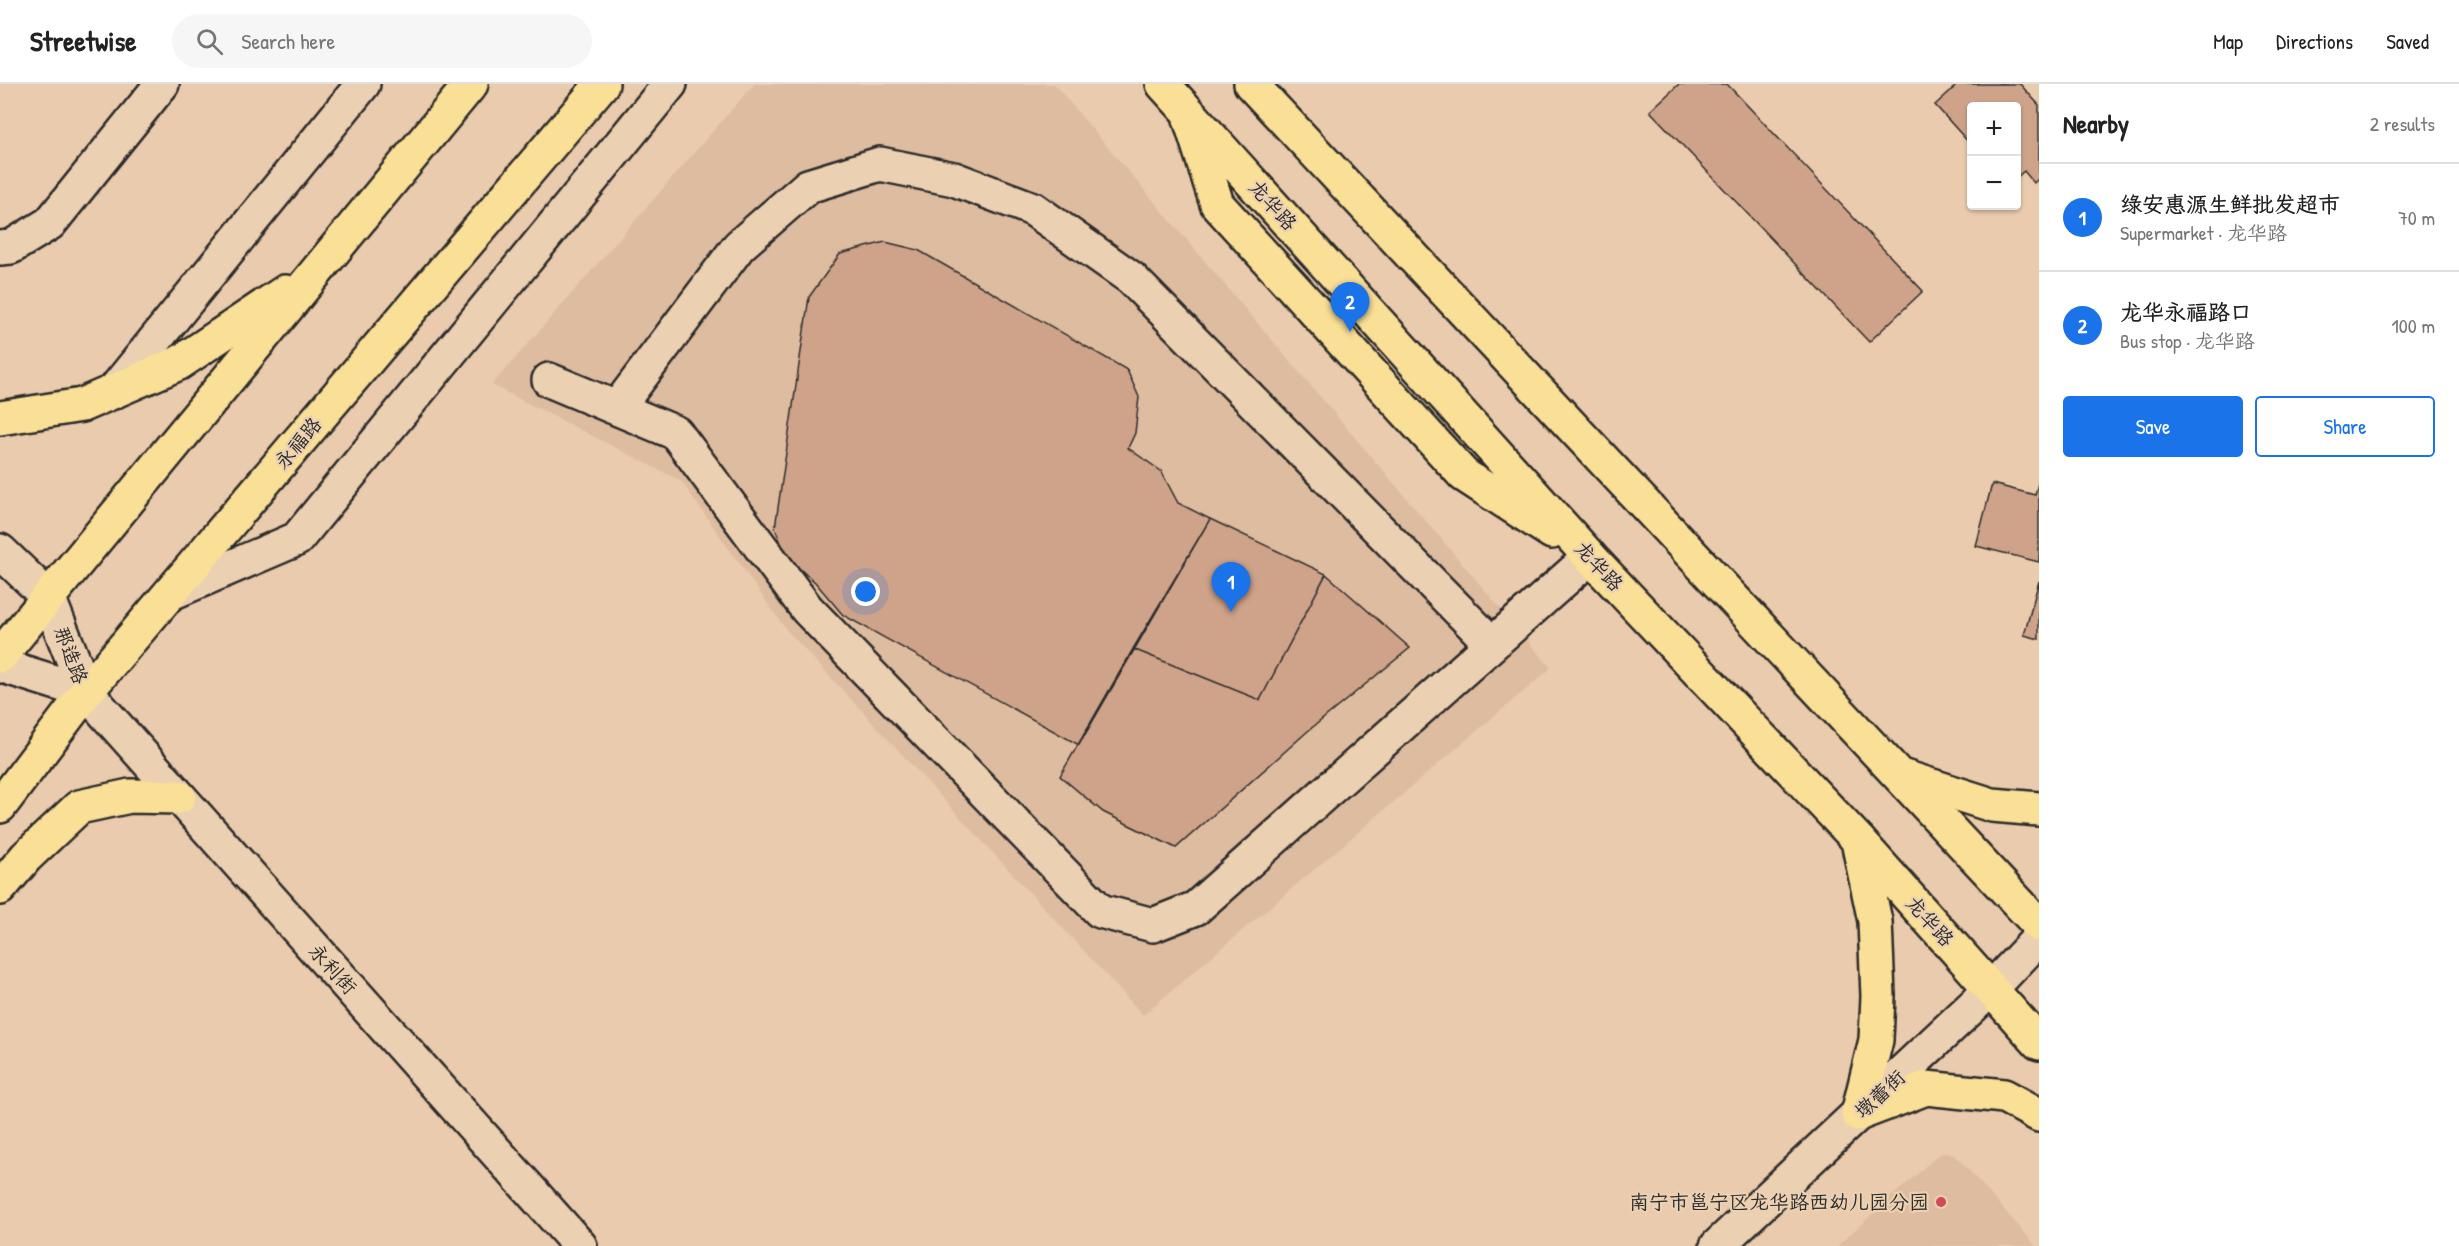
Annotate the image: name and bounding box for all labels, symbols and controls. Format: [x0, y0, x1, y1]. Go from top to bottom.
search box [172, 14, 592, 68]
text: Streetwise [30, 22, 136, 60]
icon: search [193, 25, 226, 58]
text: Search here [241, 26, 335, 56]
text: Map [2213, 27, 2243, 56]
text: Directions [2276, 27, 2353, 56]
text: Saved [2386, 27, 2429, 56]
map controls [1967, 102, 2021, 210]
button: + [1967, 102, 2021, 156]
text: Nearby [2063, 106, 2129, 141]
text: 2 results [2370, 110, 2435, 137]
button: − [1967, 156, 2021, 210]
street label: 龙华路 [1243, 173, 1304, 237]
text: 绿安惠源生鲜批发超市 [2120, 189, 2340, 219]
text: 1 [2079, 204, 2086, 231]
text: 70 m [2398, 204, 2435, 231]
text: Supermarket · 龙华路 [2120, 219, 2287, 246]
pin: 2 [1330, 282, 1370, 332]
text: 龙华永福路口 [2120, 297, 2252, 327]
text: 2 [2078, 312, 2087, 339]
text: 100 m [2392, 312, 2435, 339]
text: Bus stop · 龙华路 [2120, 327, 2255, 354]
button: Save [2063, 396, 2243, 457]
button: Share [2255, 396, 2435, 457]
street label: 永福路 [268, 410, 328, 474]
street label: 龙华路 [1569, 535, 1630, 598]
pin: 1 [1212, 562, 1250, 612]
your location [851, 577, 880, 606]
street label: 那造路 [48, 622, 95, 689]
street label: 龙华路 [1900, 889, 1961, 953]
street label: 永利街 [303, 937, 363, 1000]
street label: 墩蕾街 [1849, 1063, 1911, 1124]
place label: 南宁市邕宁区龙华路西幼儿园分园 [1629, 1188, 1929, 1215]
marker: 南宁市邕宁区龙华路西幼儿园分园 [1934, 1195, 1948, 1209]

